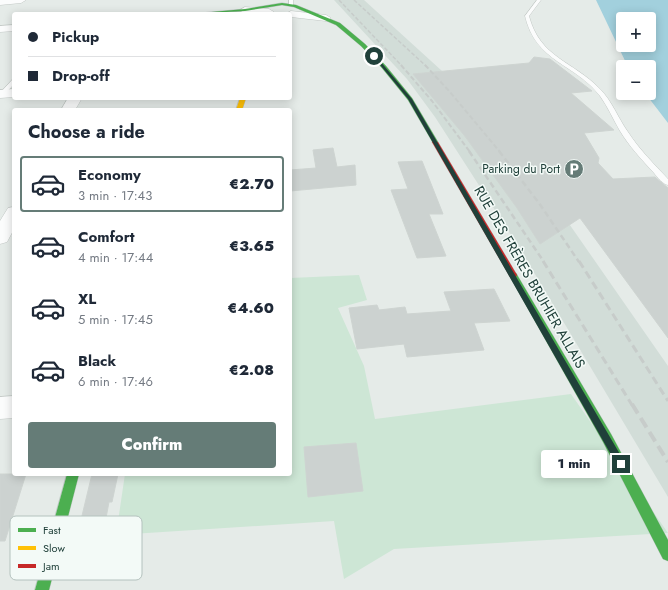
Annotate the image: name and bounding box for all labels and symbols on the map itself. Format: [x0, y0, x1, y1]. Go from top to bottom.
route start [365, 47, 383, 65]
parking icon: Parking du Port [563, 158, 585, 180]
place label: Parking du Port [482, 160, 560, 178]
street label: RUE DES FRÈRES BRUHIER ALLAIS [469, 182, 591, 372]
callout: 1 min [541, 450, 607, 478]
route end [612, 455, 630, 473]
legend [10, 516, 142, 580]
text: Fast [43, 522, 61, 538]
text: Slow [43, 540, 65, 556]
text: Jam [41, 558, 60, 574]

